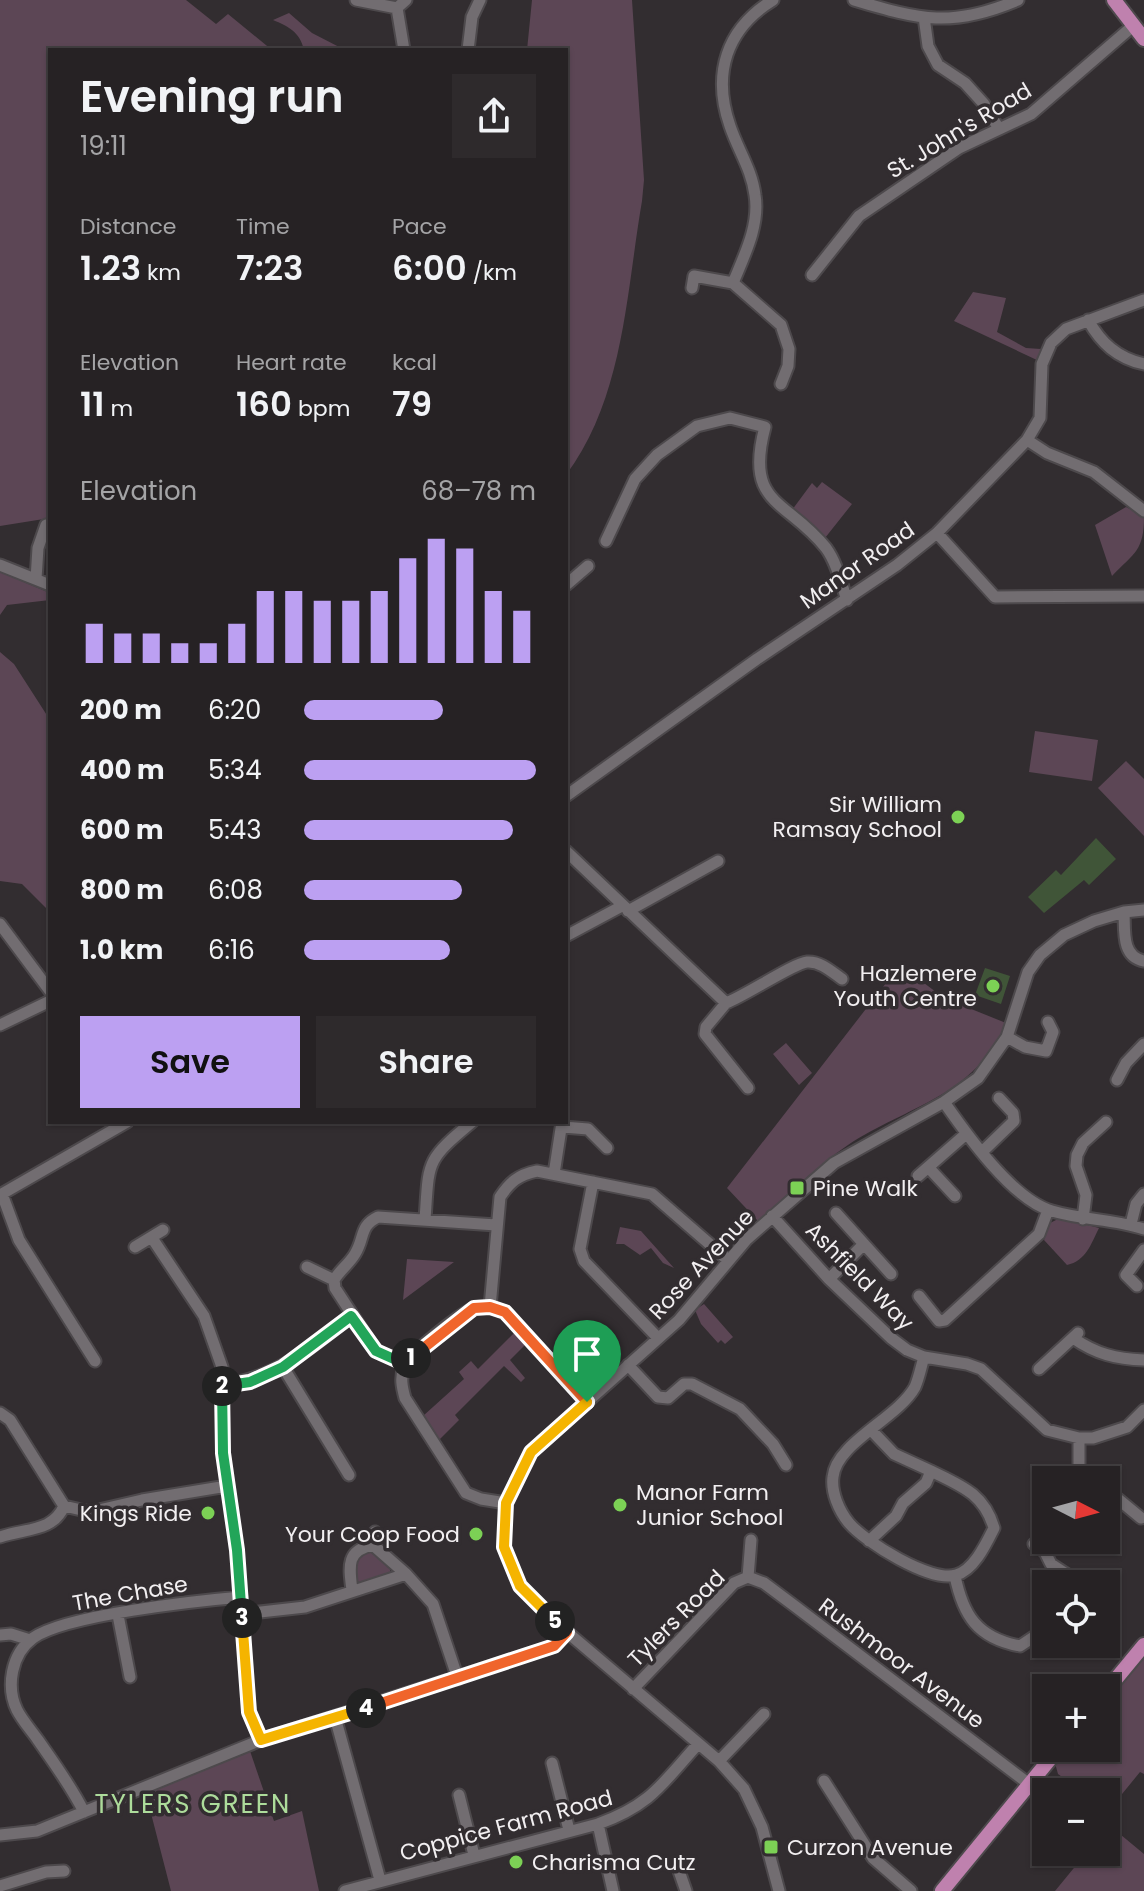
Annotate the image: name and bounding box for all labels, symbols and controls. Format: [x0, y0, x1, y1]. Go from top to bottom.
text: Evening run [80, 66, 344, 127]
button: share [452, 74, 536, 158]
street label: St. John's Road [881, 75, 1037, 186]
text: 19:11 [80, 128, 127, 164]
text: Distance [80, 211, 176, 242]
text: Time [236, 211, 290, 242]
text: Pace [392, 211, 447, 242]
text: 1.23 [80, 244, 141, 292]
text: 7:23 [236, 244, 303, 292]
text: 6:00 [392, 244, 467, 292]
text: km [141, 257, 181, 288]
text: /km [467, 257, 517, 288]
text: Elevation [80, 347, 179, 378]
text: Heart rate [236, 347, 347, 378]
text: kcal [392, 347, 437, 378]
text: 11 [80, 380, 105, 428]
text: 160 [236, 380, 292, 428]
text: 79 [392, 380, 432, 428]
text: m [105, 393, 133, 424]
text: bpm [292, 393, 350, 424]
text: Elevation [80, 473, 197, 509]
text: 68–78 m [421, 473, 536, 509]
street label: Manor Road [794, 514, 921, 616]
text: 200 m [80, 692, 162, 728]
text: 6:20 [208, 692, 261, 728]
text: 400 m [80, 752, 165, 788]
text: 5:34 [208, 752, 262, 788]
place label: Sir William Ramsay School [773, 789, 942, 845]
marker: Sir William Ramsay School [949, 808, 967, 826]
text: 600 m [80, 812, 164, 848]
text: 5:43 [208, 812, 262, 848]
text: 800 m [80, 872, 164, 908]
text: 6:08 [208, 872, 263, 908]
text: 1.0 km [80, 932, 163, 968]
text: 6:16 [208, 932, 255, 968]
place label: Hazlemere Youth Centre [833, 958, 977, 1014]
marker: Hazlemere Youth Centre [984, 977, 1002, 995]
button: Save [80, 1016, 300, 1108]
button: Share [316, 1016, 536, 1108]
place label: Pine Walk [813, 1173, 919, 1204]
marker: Pine Walk [788, 1179, 806, 1197]
street label: Rose Avenue [642, 1202, 761, 1327]
street label: Ashfield Way [799, 1215, 921, 1338]
pin [553, 1320, 621, 1402]
icon: arrive [565, 1332, 609, 1376]
pin: 1 [391, 1338, 431, 1378]
text: 1 [407, 1342, 415, 1373]
pin: 2 [202, 1366, 242, 1406]
text: 2 [216, 1370, 228, 1401]
north arrow [1032, 1466, 1120, 1554]
map controls [1032, 1466, 1120, 1866]
place label: Manor Farm Junior School [636, 1477, 783, 1533]
marker: Manor Farm Junior School [611, 1496, 629, 1514]
place label: Kings Ride [80, 1498, 192, 1529]
marker: Kings Ride [199, 1504, 217, 1522]
place label: Your Coop Food [285, 1519, 460, 1550]
marker: Your Coop Food [467, 1525, 485, 1543]
street label: Tylers Road [621, 1563, 732, 1674]
street label: The Chase [70, 1568, 190, 1619]
button: locate [1032, 1570, 1120, 1658]
street label: Rushmoor Avenue [812, 1591, 991, 1736]
pin: 3 [222, 1598, 262, 1638]
pin: 5 [535, 1601, 575, 1641]
text: 3 [235, 1602, 249, 1633]
text: 5 [548, 1605, 562, 1636]
button: + [1032, 1674, 1120, 1762]
pin: 4 [346, 1688, 386, 1728]
text: 4 [359, 1692, 373, 1723]
button: − [1032, 1778, 1120, 1866]
street label: Coppice Farm Road [396, 1782, 616, 1869]
district label: TYLERS GREEN [95, 1786, 291, 1822]
place label: Curzon Avenue [787, 1832, 953, 1863]
marker: Curzon Avenue [762, 1838, 780, 1856]
place label: Charisma Cutz [532, 1847, 696, 1878]
marker: Charisma Cutz [507, 1853, 525, 1871]

